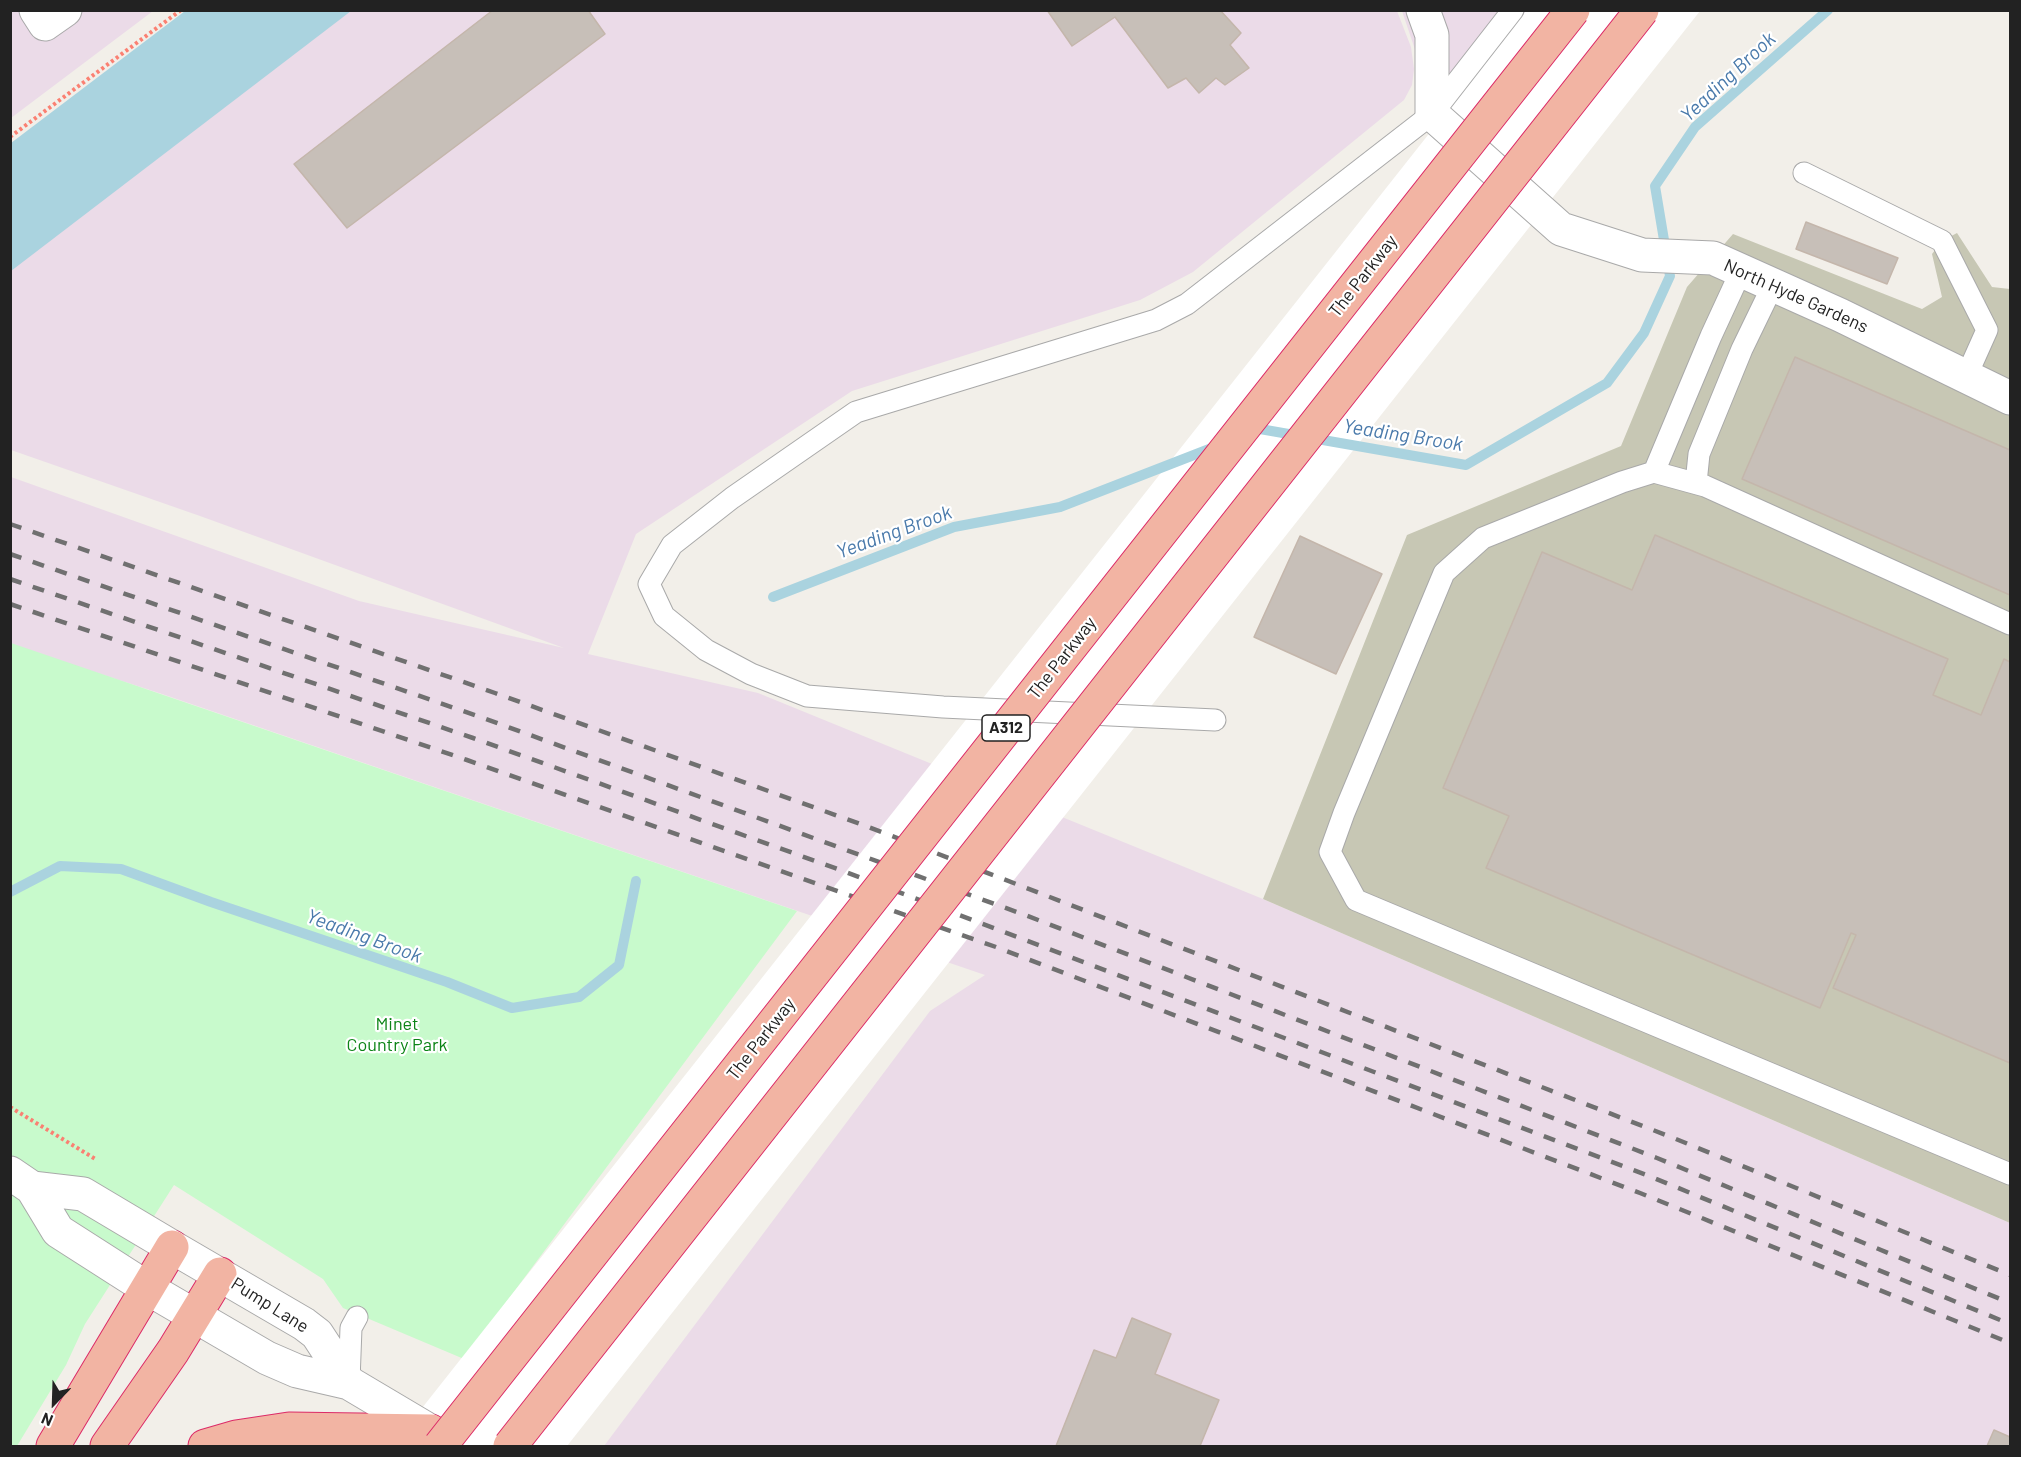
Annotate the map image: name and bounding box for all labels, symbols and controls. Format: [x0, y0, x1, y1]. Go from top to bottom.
water label: Yeading Brook [1676, 27, 1780, 127]
street label: The Parkway [1324, 231, 1402, 321]
street label: North Hyde Gardens [1720, 254, 1872, 338]
water label: Yeading Brook [1341, 414, 1465, 456]
water label: Yeading Brook [833, 500, 955, 564]
street label: The Parkway [1023, 613, 1101, 703]
road number: A312 [982, 715, 1030, 741]
water label: Yeading Brook [303, 904, 425, 968]
street label: The Parkway [722, 994, 800, 1084]
park label: Minet Country Park [347, 1013, 447, 1056]
street label: Pump Lane [227, 1273, 313, 1337]
north arrow [24, 1373, 84, 1433]
text: N [38, 1409, 55, 1431]

